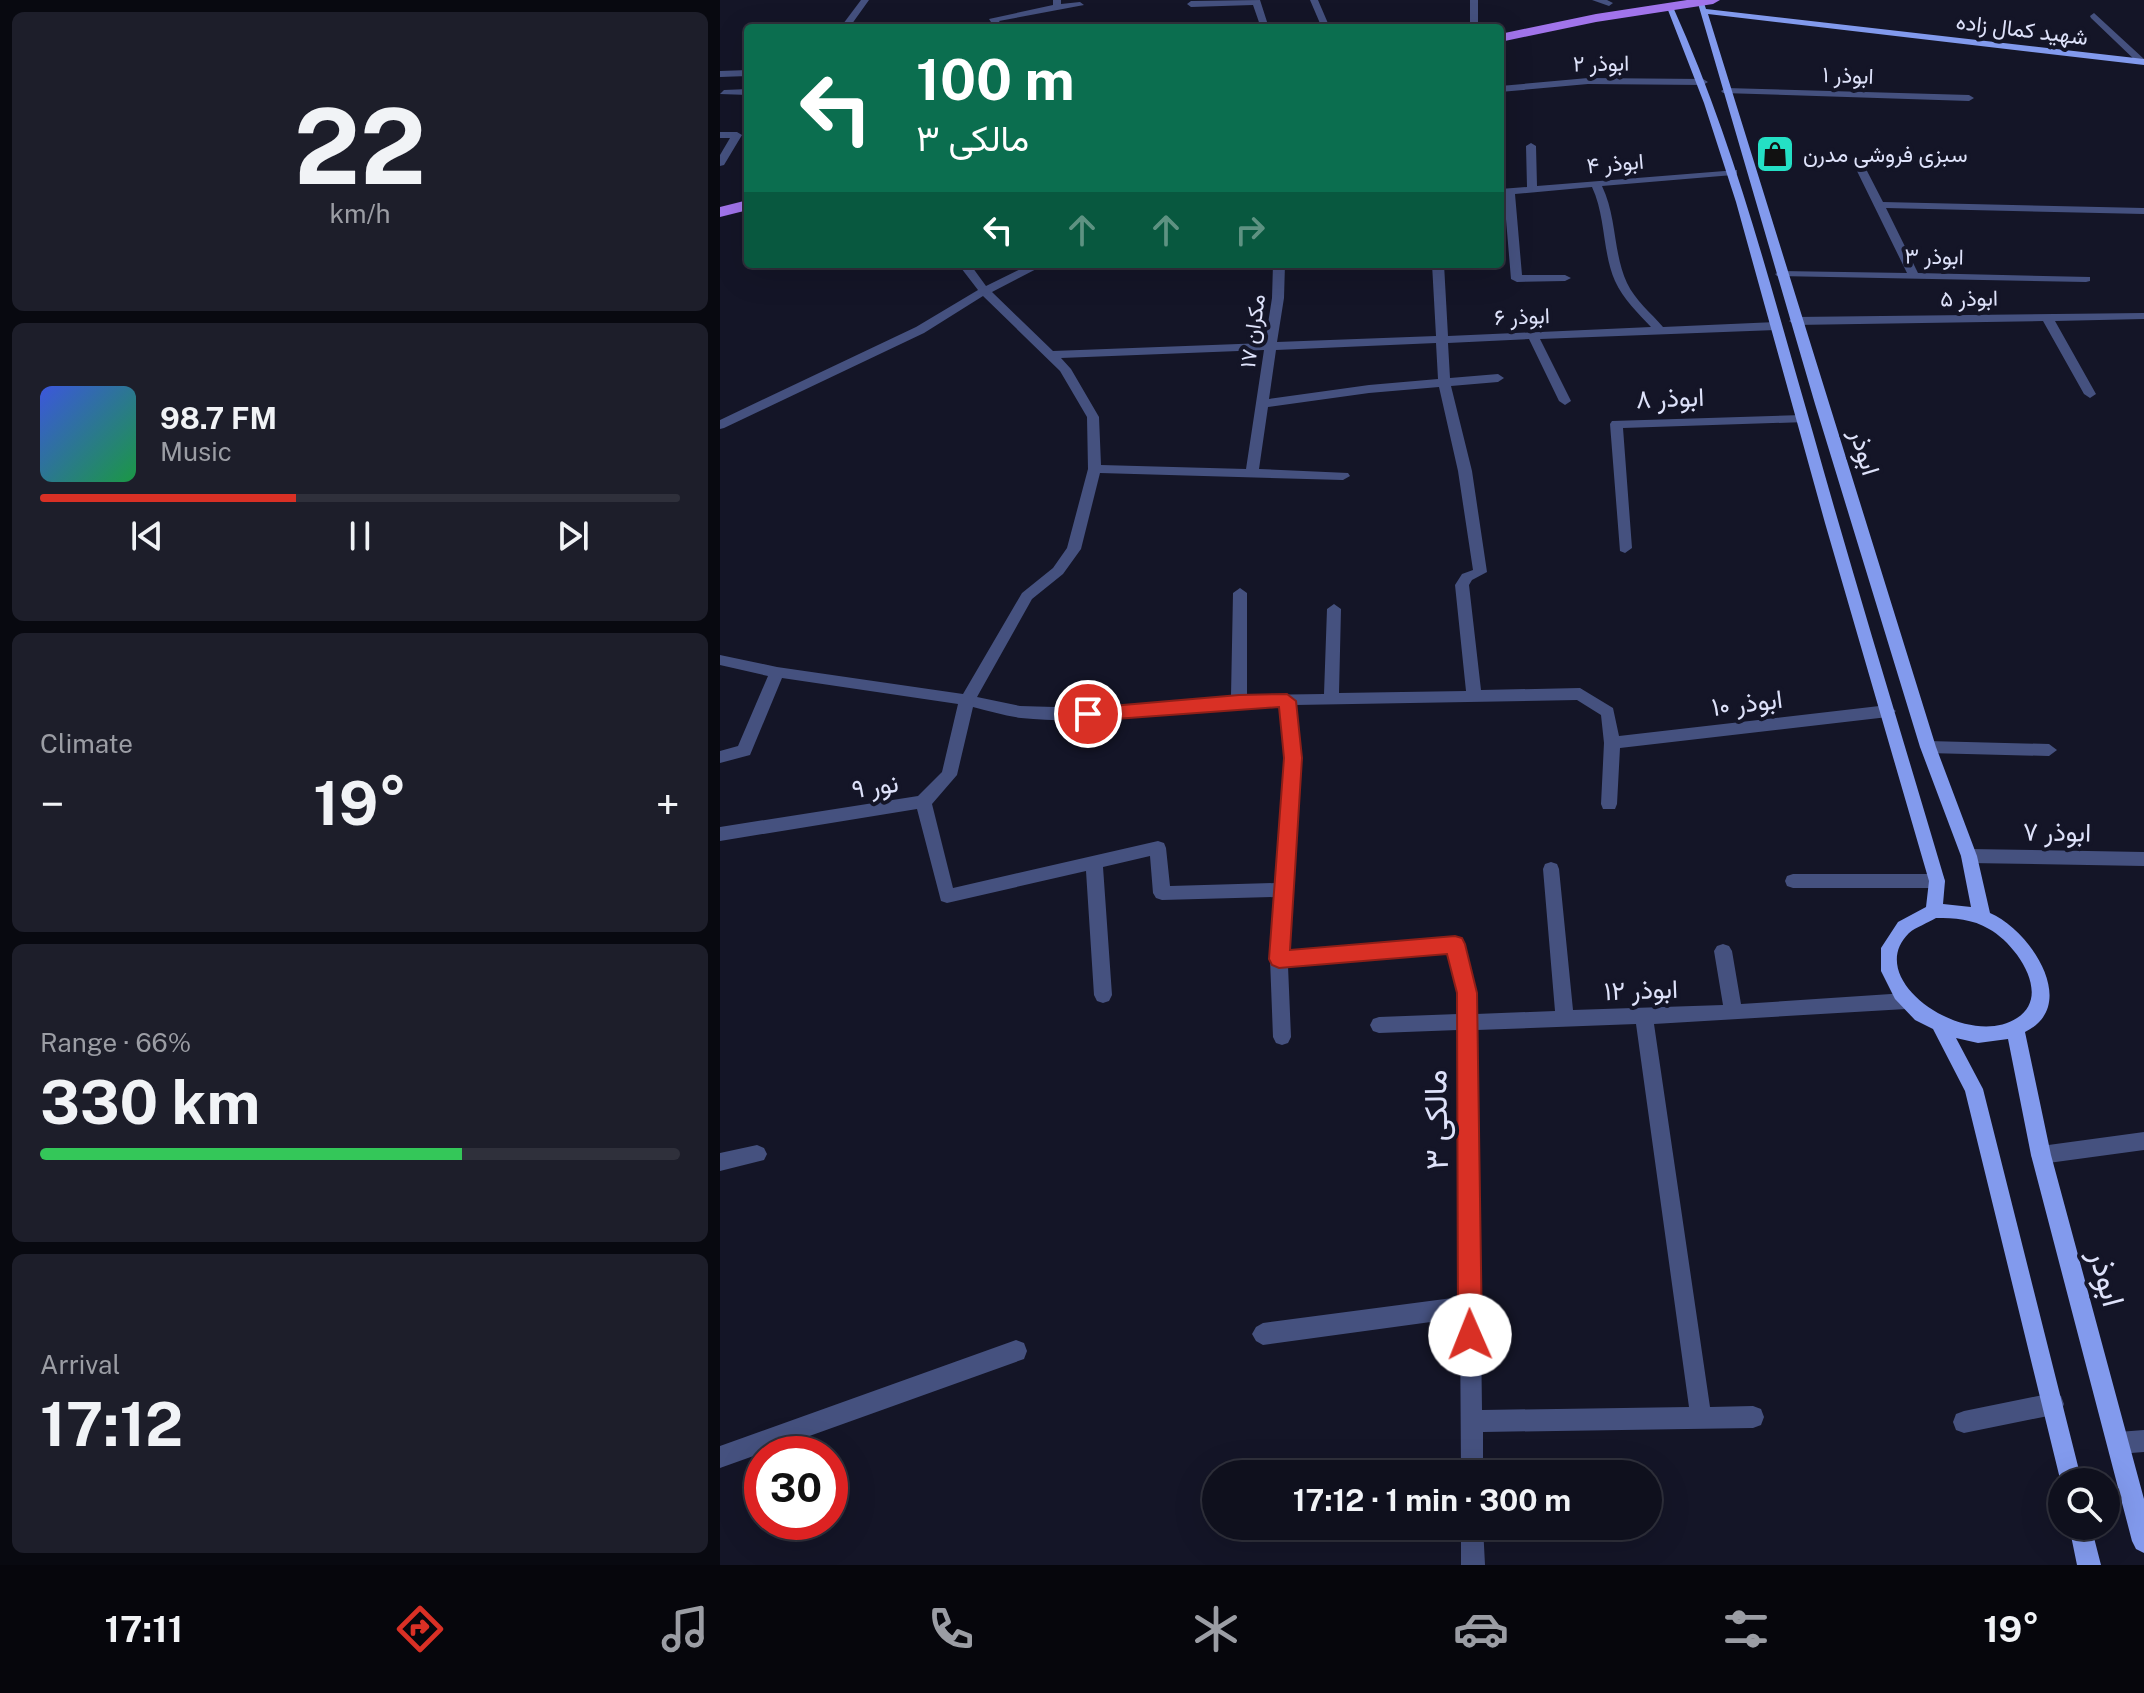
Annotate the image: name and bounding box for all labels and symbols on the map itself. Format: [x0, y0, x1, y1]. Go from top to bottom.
street label: شهید کمال زاده [1954, 8, 2089, 51]
street label: ابوذر ۲ [1573, 50, 1629, 77]
street label: ابوذر ۱ [1822, 61, 1874, 90]
shop icon: سبزی فروشی مدرن [1754, 133, 1796, 175]
place label: سبزی فروشی مدرن [1803, 141, 1968, 168]
street label: ابوذر ۴ [1585, 148, 1645, 179]
street label: ابوذر ۳ [1904, 242, 1964, 271]
street label: ابوذر ۵ [1940, 284, 1998, 313]
street label: مکران ۱۷ [1234, 292, 1271, 370]
street label: ابوذر ۶ [1494, 302, 1550, 331]
street label: ابوذر ۸ [1635, 381, 1705, 415]
street label: ابوذر [1843, 424, 1887, 479]
pin [1054, 680, 1122, 748]
street label: ابوذر ۱۰ [1710, 683, 1784, 723]
street label: نور ۹ [849, 767, 901, 805]
street label: ابوذر ۷ [2023, 815, 2091, 849]
street label: ابوذر ۱۲ [1603, 973, 1679, 1007]
street label: مالکی ۳ [1416, 1069, 1456, 1171]
street label: ابوذر [2080, 1244, 2133, 1311]
position arrow [1428, 1293, 1512, 1377]
speed limit sign: 30 [744, 1436, 848, 1540]

